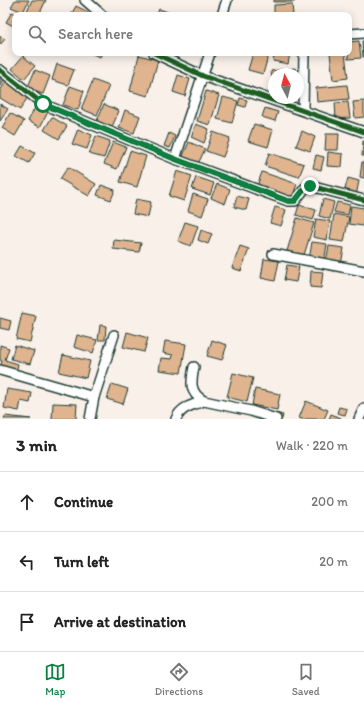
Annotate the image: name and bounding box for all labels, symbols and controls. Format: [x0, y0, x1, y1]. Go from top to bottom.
search box [12, 12, 352, 56]
icon: search [26, 23, 48, 45]
text: Search here [58, 25, 133, 43]
north arrow [268, 68, 304, 104]
route start [34, 95, 52, 113]
route end [301, 177, 319, 195]
text: 3 min [16, 435, 57, 455]
text: Walk · 220 m [276, 438, 348, 453]
icon: ahead [16, 491, 38, 513]
text: Continue [54, 493, 113, 511]
text: 200 m [311, 494, 348, 509]
icon: left [16, 551, 38, 573]
text: Turn left [54, 553, 109, 571]
text: 20 m [319, 554, 348, 569]
icon: arrive [16, 611, 38, 633]
text: Arrive at destination [54, 613, 186, 631]
tab: Map [44, 661, 66, 698]
tab: Directions [155, 661, 203, 698]
tab: Saved [292, 661, 320, 698]

